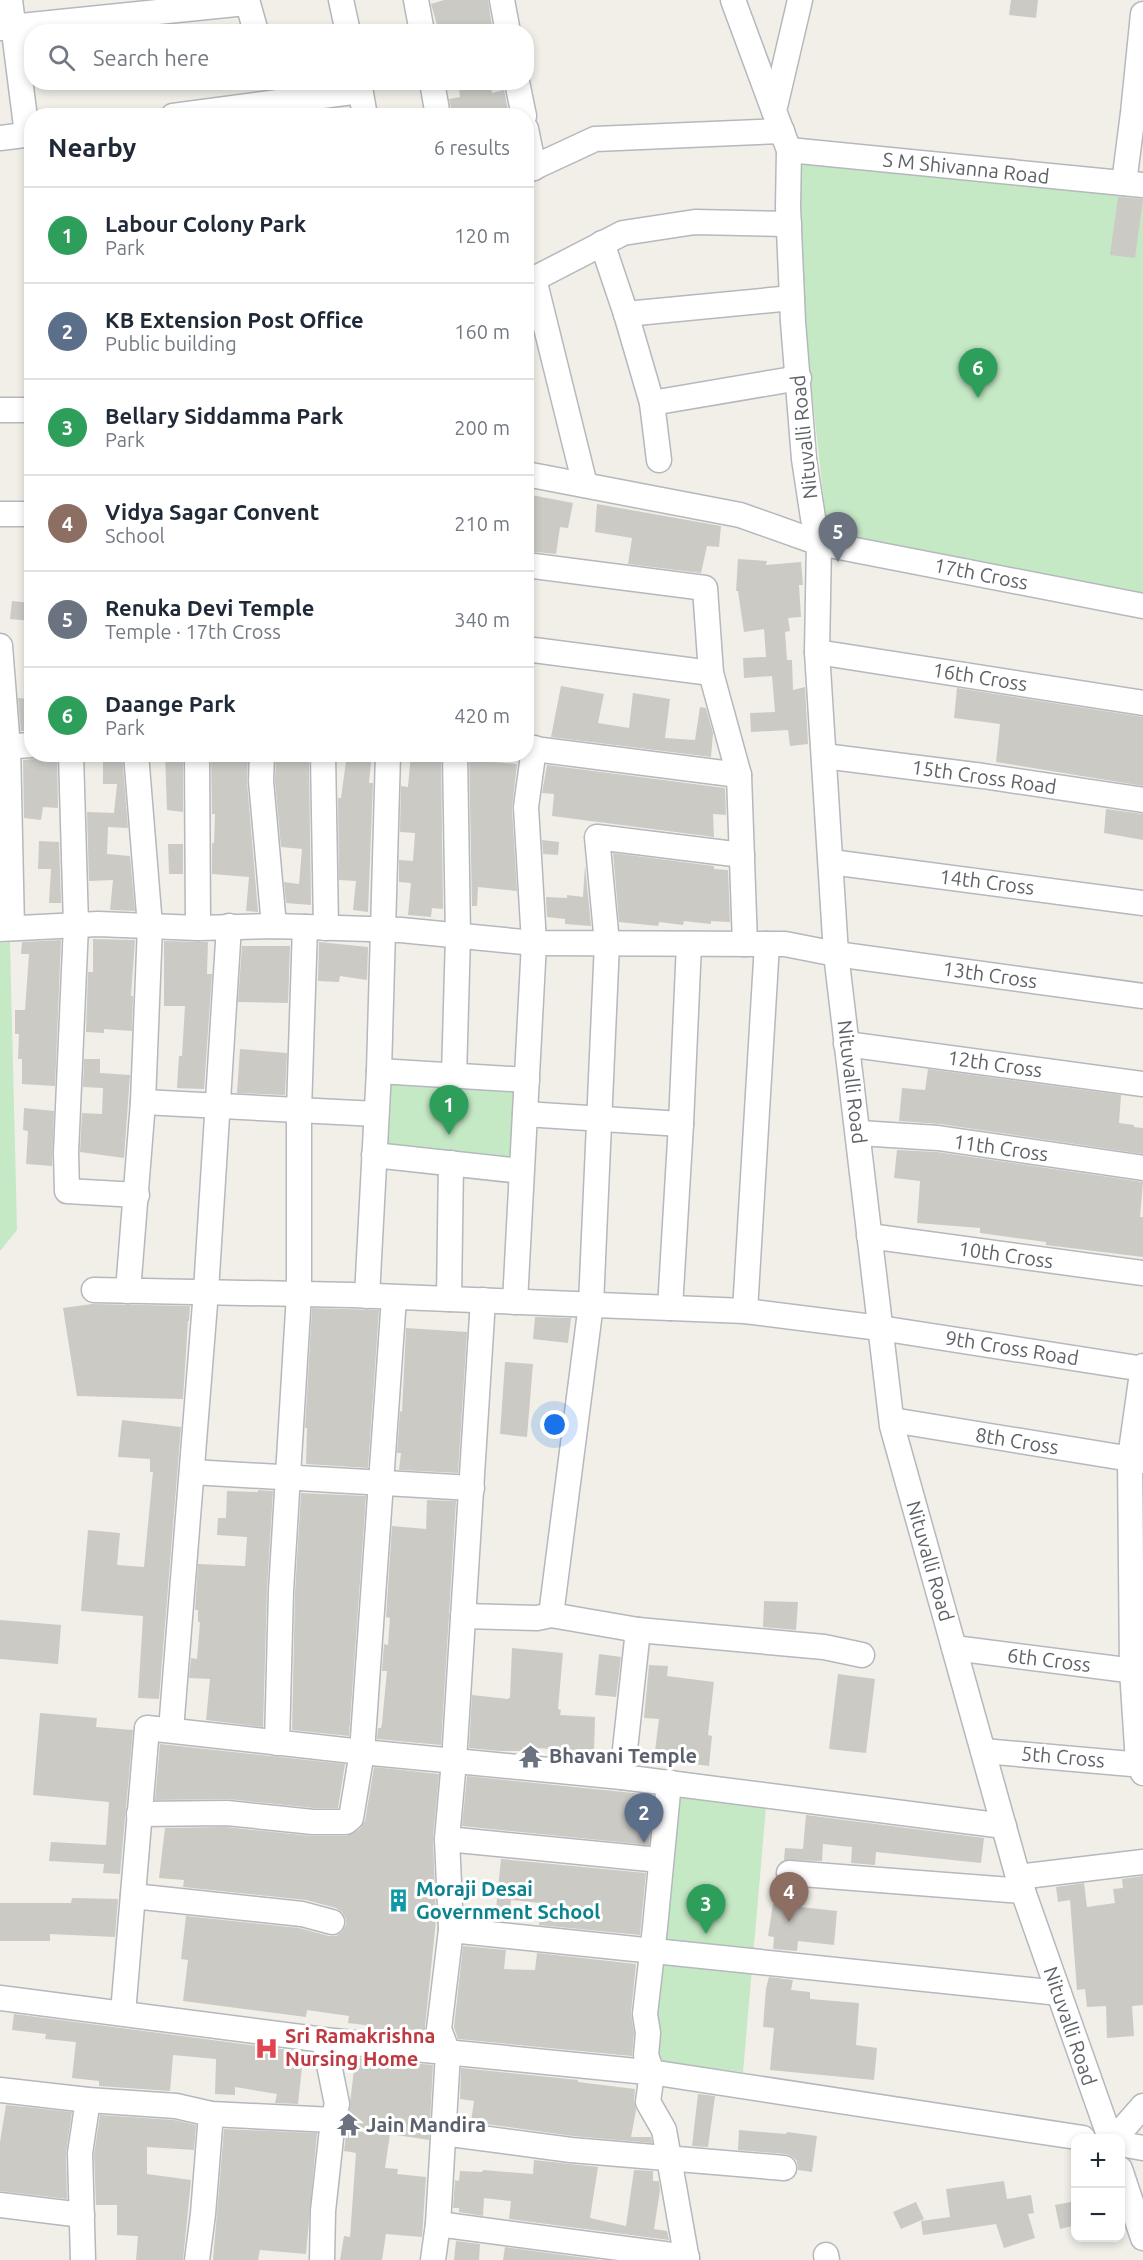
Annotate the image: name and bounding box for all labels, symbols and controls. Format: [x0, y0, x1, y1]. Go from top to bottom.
search box [24, 24, 534, 90]
icon: search [45, 41, 78, 74]
text: Search here [93, 45, 209, 70]
text: Nearby [48, 133, 136, 162]
text: 6 results [434, 136, 510, 159]
street label: S M Shivanna Road [882, 147, 1051, 188]
text: Labour Colony Park [105, 211, 306, 236]
text: 1 [62, 224, 73, 247]
text: 120 m [454, 224, 510, 247]
text: Park [105, 236, 145, 259]
text: KB Extension Post Office [105, 307, 364, 332]
text: 2 [62, 320, 73, 343]
text: 160 m [454, 320, 510, 343]
text: Public building [105, 332, 237, 355]
pin: 6 [958, 348, 998, 398]
street label: Nituvalli Road [786, 374, 821, 500]
text: Bellary Siddamma Park [105, 403, 343, 428]
text: 3 [62, 416, 73, 439]
text: 200 m [454, 416, 510, 439]
text: Park [105, 428, 145, 451]
text: Vidya Sagar Convent [105, 499, 319, 524]
text: 4 [62, 512, 73, 535]
text: 210 m [454, 512, 510, 535]
pin: 5 [818, 512, 858, 562]
text: School [105, 524, 165, 547]
street label: 17th Cross [932, 553, 1030, 594]
text: Renuka Devi Temple [105, 595, 314, 620]
text: 5 [62, 608, 73, 631]
text: 340 m [454, 608, 510, 631]
text: Temple · 17th Cross [105, 620, 281, 643]
street label: 16th Cross [931, 658, 1029, 695]
text: Daange Park [105, 691, 236, 716]
text: 6 [62, 704, 73, 727]
text: 420 m [454, 704, 510, 727]
text: Park [105, 716, 145, 739]
street label: 15th Cross Road [910, 755, 1058, 798]
street label: 14th Cross [938, 864, 1036, 899]
street label: 13th Cross [941, 956, 1039, 993]
street label: Nituvalli Road [834, 1019, 871, 1145]
street label: 12th Cross [946, 1045, 1044, 1082]
pin: 1 [430, 1086, 468, 1135]
street label: 11th Cross [952, 1129, 1050, 1166]
street label: 10th Cross [957, 1236, 1055, 1273]
street label: 9th Cross Road [944, 1326, 1080, 1369]
your location [540, 1410, 569, 1439]
street label: 8th Cross [974, 1423, 1060, 1458]
street label: Nituvalli Road [902, 1498, 959, 1624]
street label: 6th Cross [1006, 1643, 1092, 1676]
street label: 5th Cross [1020, 1741, 1106, 1772]
temple icon: Bhavani Temple [518, 1743, 544, 1769]
place label: Bhavani Temple [549, 1744, 697, 1767]
pin: 2 [624, 1794, 664, 1843]
pin: 4 [770, 1872, 808, 1922]
place label: Moraji Desai Government School [416, 1877, 600, 1923]
pin: 3 [686, 1884, 726, 1934]
building icon: Moraji Desai Government School [385, 1888, 411, 1914]
street label: Nituvalli Road [1039, 1963, 1102, 2088]
place label: Sri Ramakrishna Nursing Home [285, 2024, 435, 2070]
hospital icon: Sri Ramakrishna Nursing Home [254, 2035, 280, 2061]
temple icon: Jain Mandira [335, 2112, 361, 2138]
place label: Jain Mandira [366, 2113, 486, 2136]
map controls [1071, 2134, 1125, 2242]
button: + [1071, 2134, 1125, 2188]
button: − [1071, 2188, 1125, 2242]

